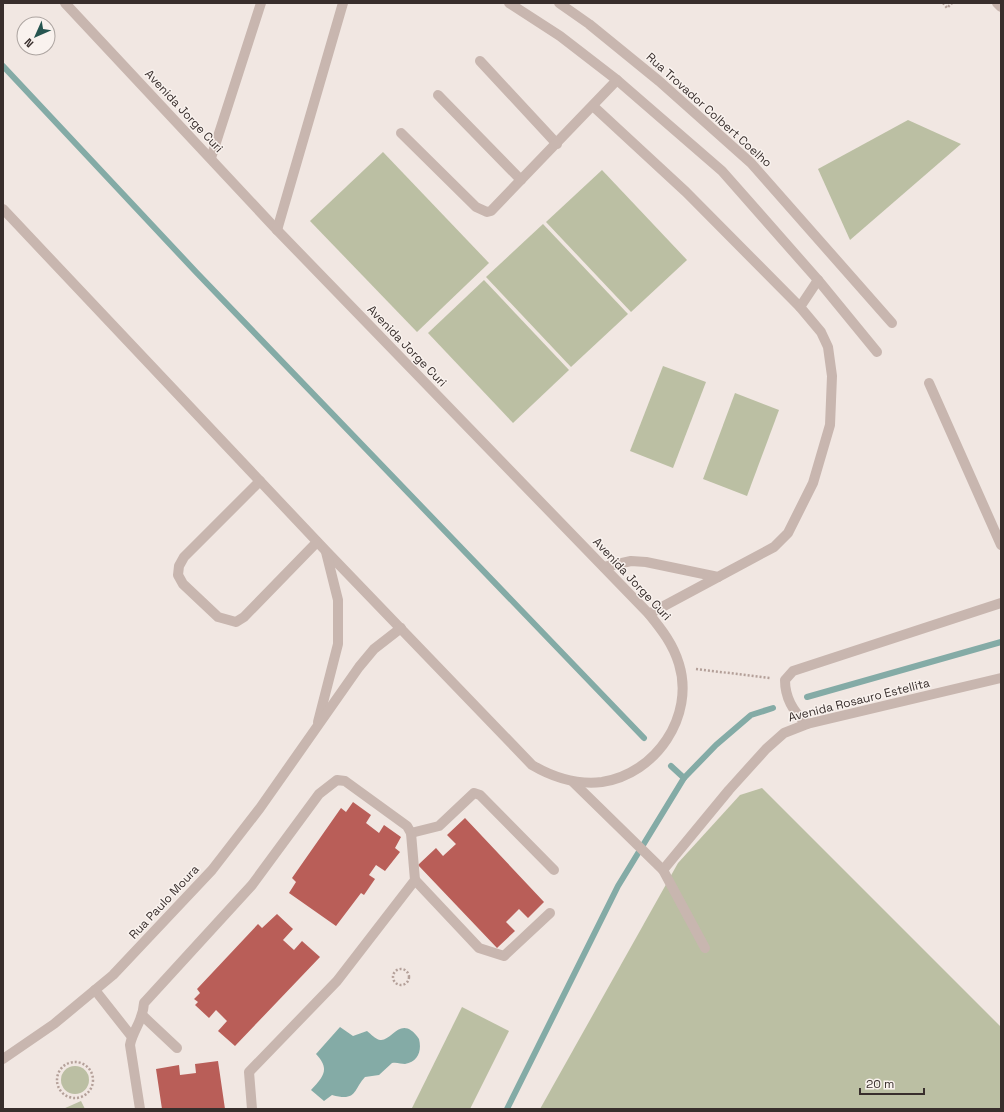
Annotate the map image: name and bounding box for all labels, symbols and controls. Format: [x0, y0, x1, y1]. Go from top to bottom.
north arrow [16, 16, 56, 56]
text: N [21, 36, 36, 51]
street label: Rua Trovador Colbert Coelho [643, 49, 775, 171]
street label: Avenida Jorge Curi [141, 66, 227, 156]
street label: Avenida Jorge Curi [364, 302, 450, 390]
street label: Avenida Jorge Curi [589, 534, 675, 624]
street label: Avenida Rosauro Estellita [787, 675, 932, 725]
street label: Rua Paulo Moura [125, 861, 203, 943]
scale bar [860, 1070, 924, 1096]
text: 20 m [866, 1076, 894, 1092]

